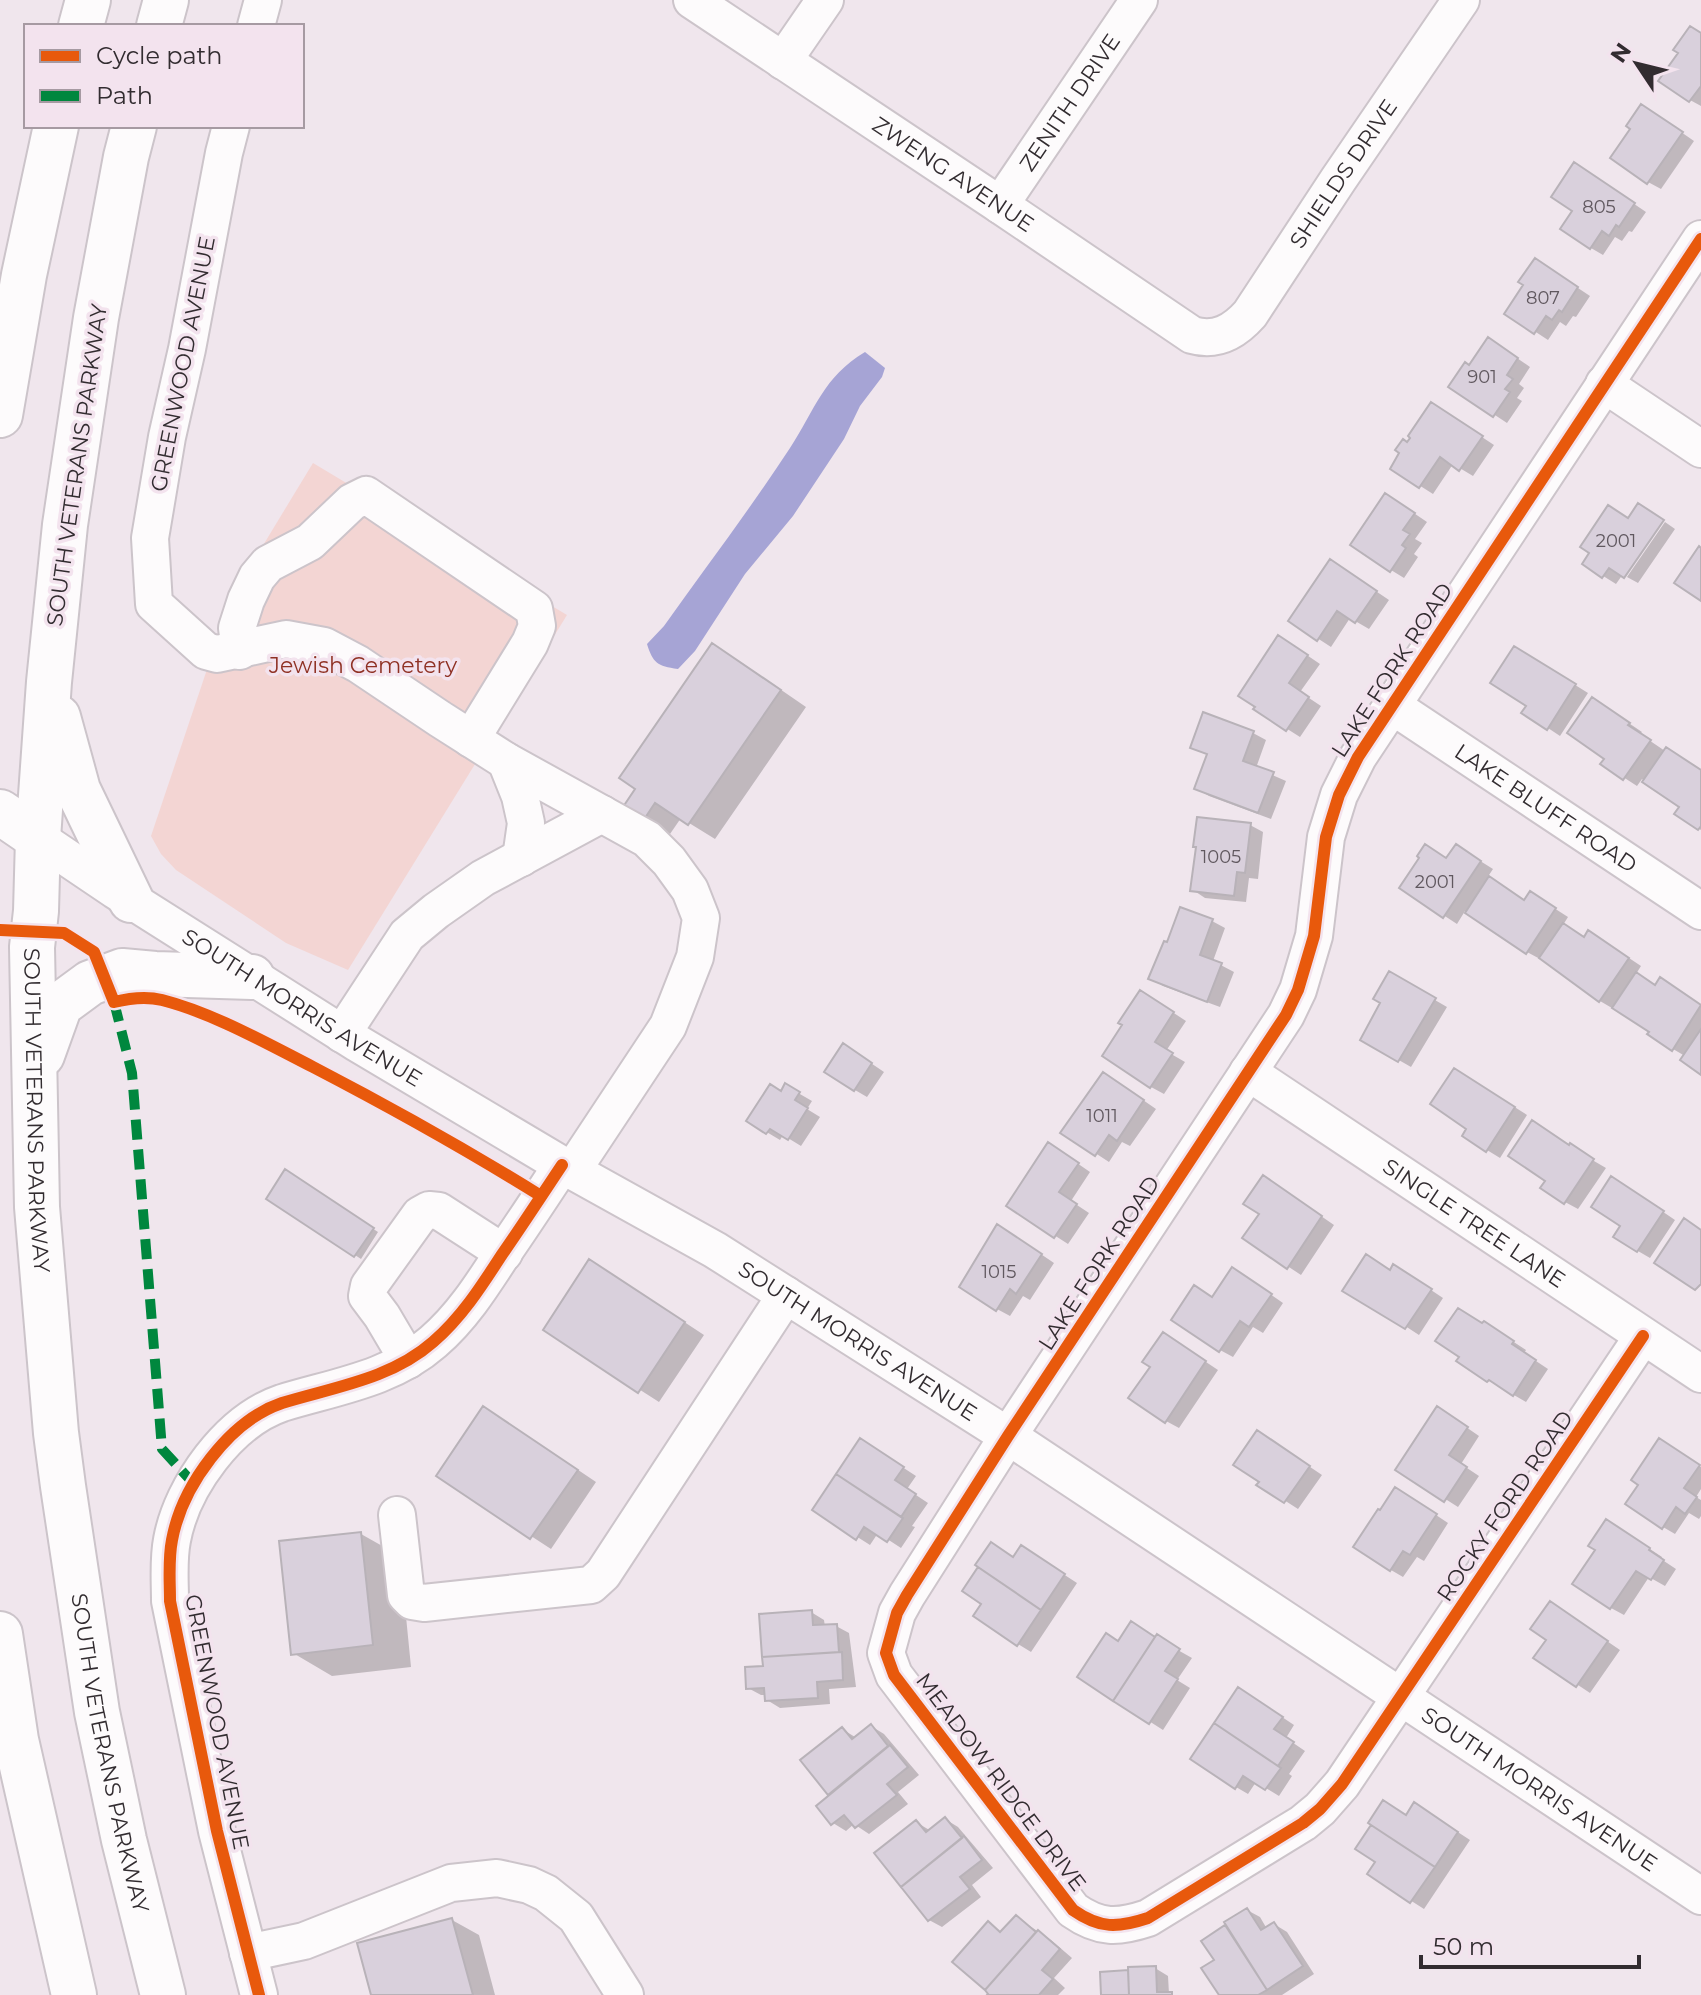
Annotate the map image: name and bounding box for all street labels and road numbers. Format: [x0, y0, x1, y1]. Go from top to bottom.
street label: ZENITH DRIVE [1014, 29, 1126, 176]
street label: SHIELDS DRIVE [1284, 94, 1403, 253]
street label: ZWENG AVENUE [867, 110, 1039, 238]
street label: GREENWOOD AVENUE [145, 234, 221, 494]
street label: SOUTH VETERANS PARKWAY [41, 302, 113, 628]
street label: LAKE FORK ROAD [1326, 578, 1458, 762]
street label: LAKE BLUFF ROAD [1450, 738, 1642, 878]
street label: SOUTH MORRIS AVENUE [177, 923, 427, 1092]
street label: SOUTH VETERANS PARKWAY [19, 948, 56, 1274]
street label: SINGLE TREE LANE [1378, 1152, 1571, 1293]
street label: LAKE FORK ROAD [1033, 1171, 1165, 1355]
street label: SOUTH MORRIS AVENUE [733, 1255, 982, 1426]
street label: ROCKY FORD ROAD [1431, 1405, 1579, 1607]
street label: SOUTH VETERANS PARKWAY [66, 1591, 155, 1915]
street label: GREENWOOD AVENUE [179, 1592, 255, 1852]
street label: MEADOW RIDGE DRIVE [910, 1668, 1092, 1896]
street label: SOUTH MORRIS AVENUE [1417, 1701, 1663, 1877]

